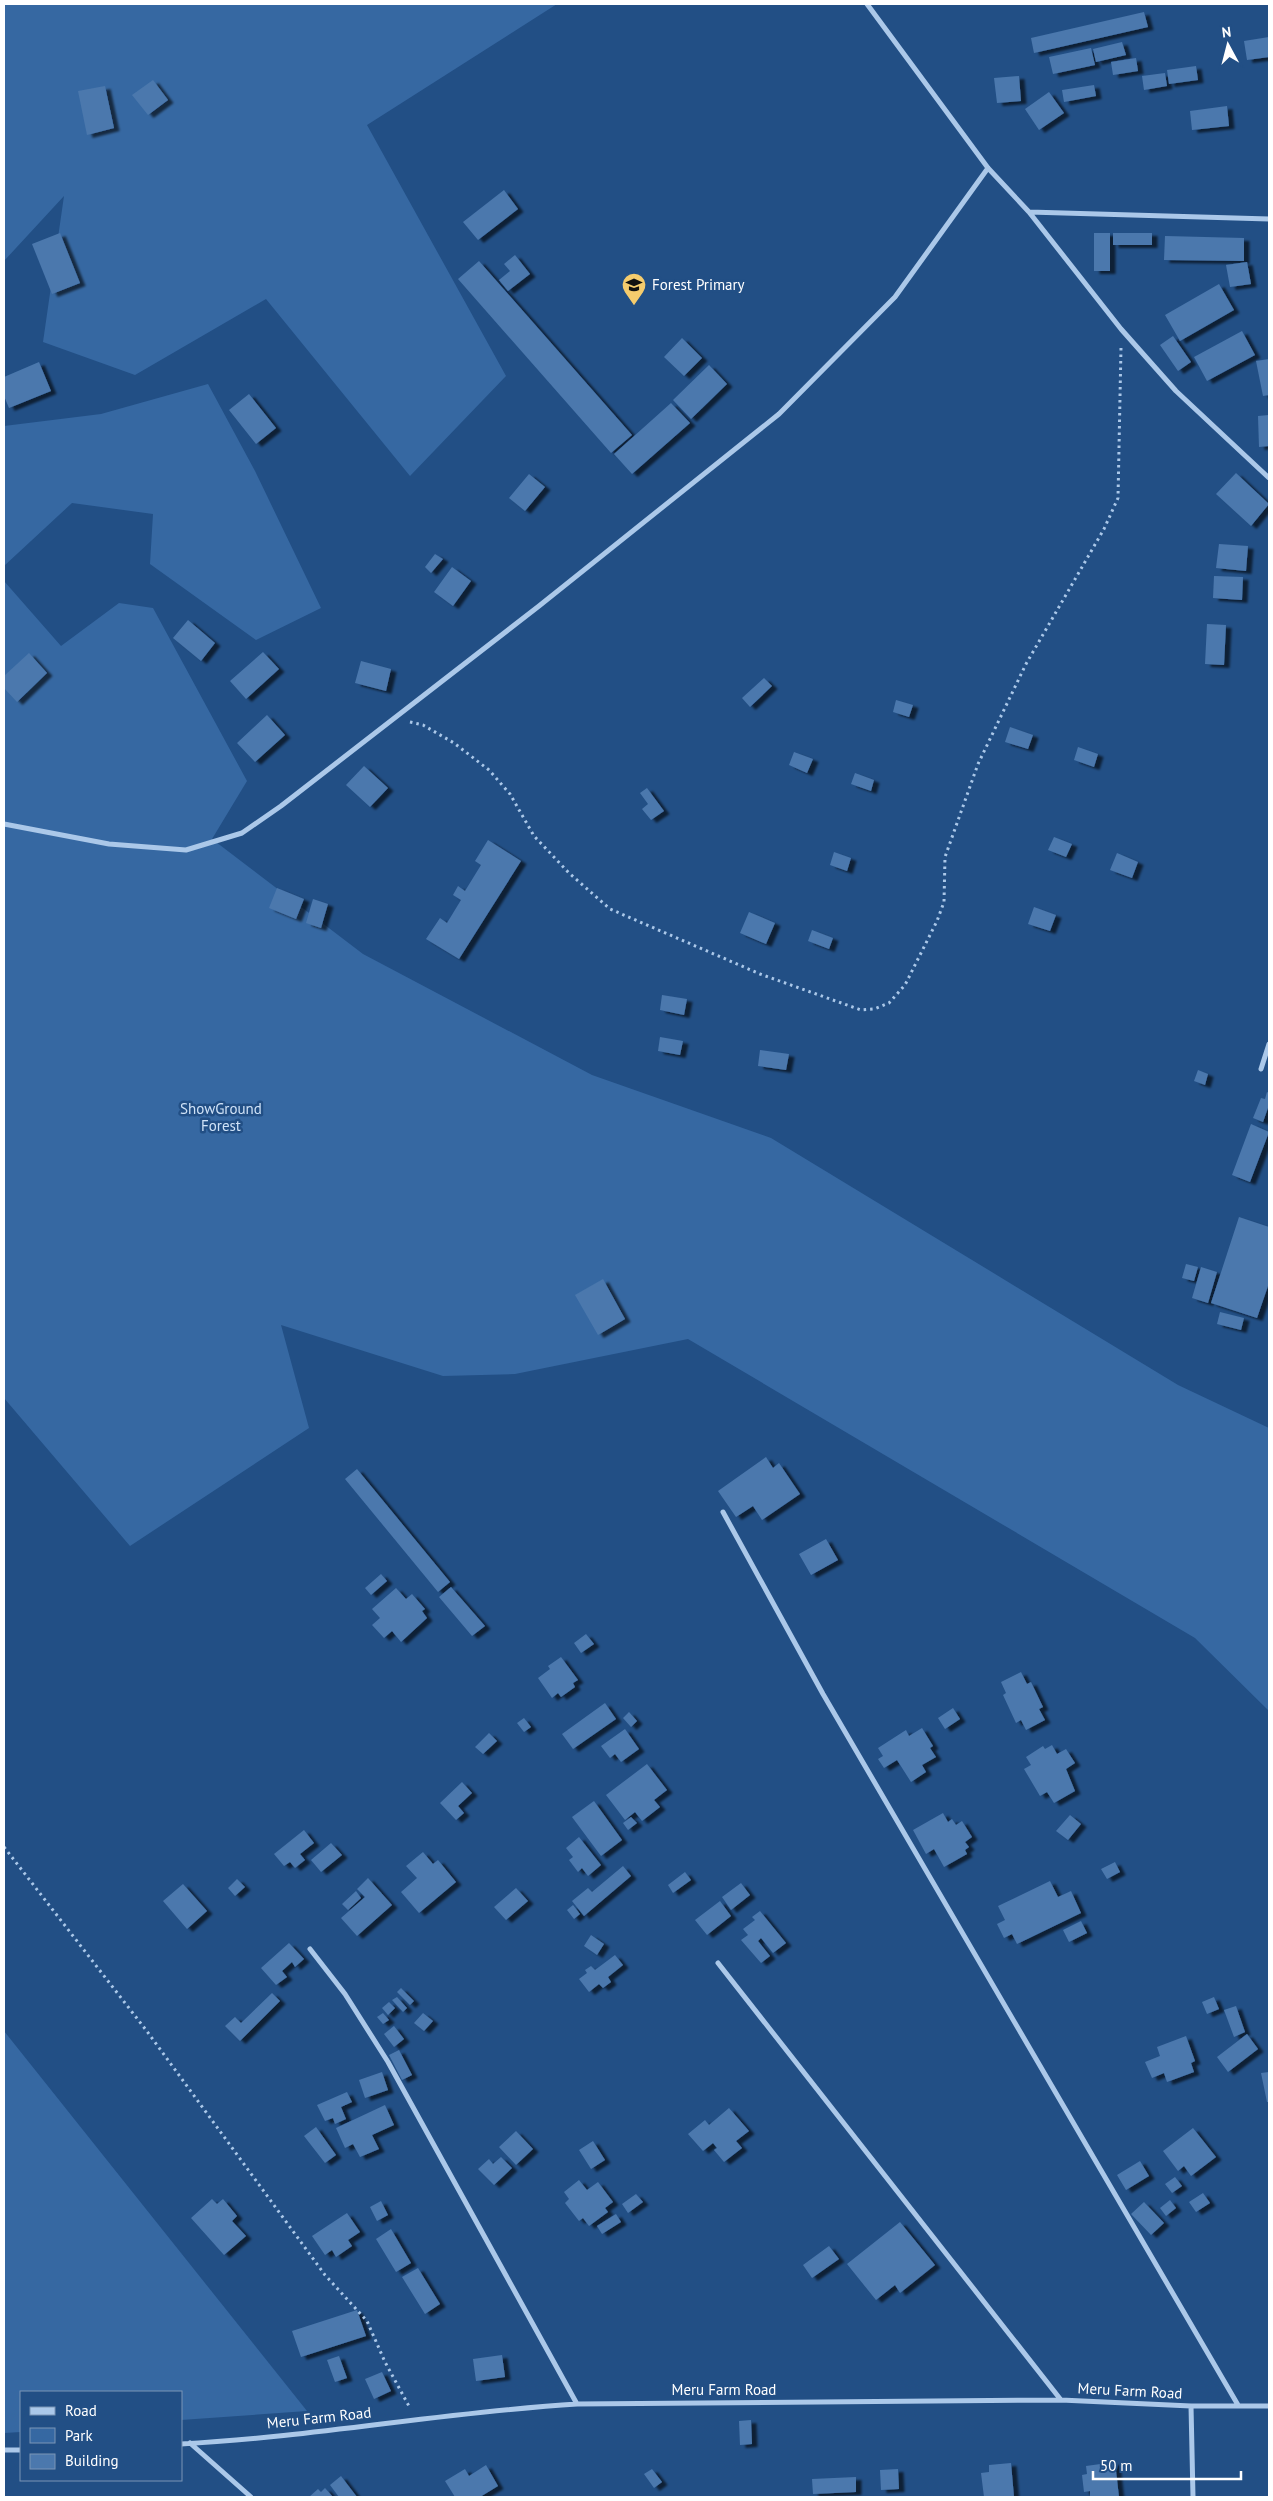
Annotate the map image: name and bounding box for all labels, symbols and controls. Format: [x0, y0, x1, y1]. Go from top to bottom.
north arrow [1203, 20, 1253, 70]
text: N [1221, 23, 1232, 42]
school or university icon: Forest Primary [621, 272, 647, 306]
place label: Forest Primary [652, 275, 745, 294]
park label: ShowGround Forest [180, 1099, 262, 1135]
street label: Meru Farm Road [1077, 2378, 1183, 2403]
street label: Meru Farm Road [672, 2380, 776, 2399]
legend [20, 2391, 182, 2481]
text: Road [65, 2401, 97, 2420]
street label: Meru Farm Road [266, 2403, 372, 2432]
text: Park [65, 2426, 93, 2445]
scale bar [1093, 2448, 1240, 2480]
text: Building [65, 2451, 119, 2470]
text: 50 m [1100, 2456, 1133, 2475]

